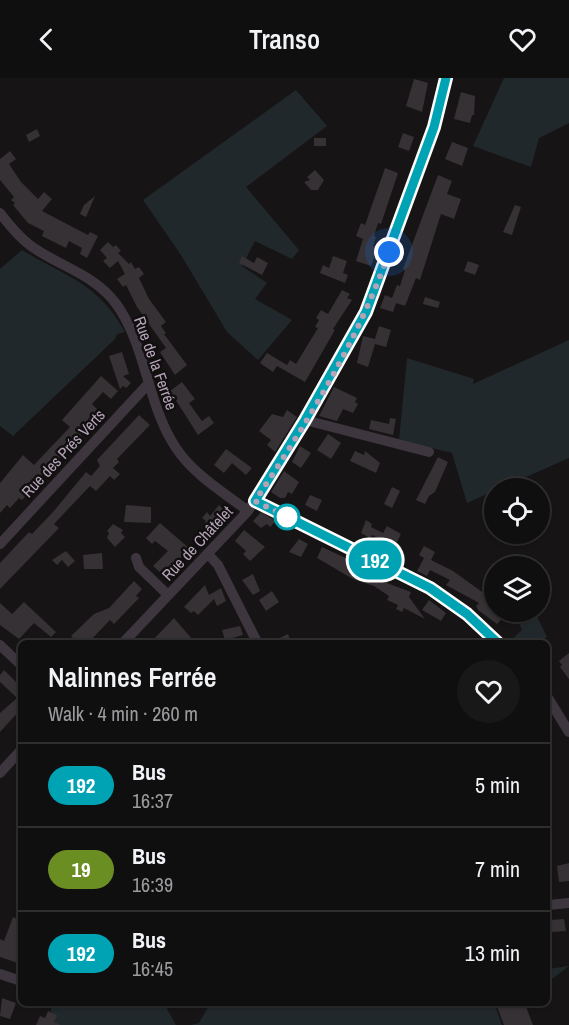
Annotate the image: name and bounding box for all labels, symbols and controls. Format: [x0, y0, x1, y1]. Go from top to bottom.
text: Transo [249, 21, 320, 57]
icon: back [30, 23, 63, 56]
icon: heart [506, 23, 539, 56]
your location [374, 237, 404, 267]
street label: Rue de la Ferrée [129, 313, 183, 413]
street label: Rue des Prés Verts [16, 404, 110, 502]
map controls [484, 478, 550, 622]
button: locate [484, 478, 550, 544]
street label: Rue de Châtelet [157, 501, 238, 585]
unlabelled marker [274, 504, 300, 530]
line badge: 192 [340, 540, 410, 580]
text: 192 [361, 546, 389, 575]
button: layers [484, 556, 550, 622]
text: Nalinnes Ferrée [48, 658, 217, 696]
button: heart [457, 660, 520, 723]
text: Walk · 4 min · 260 m [48, 700, 198, 727]
text: Bus [132, 757, 166, 787]
text: 5 min [475, 770, 520, 800]
text: 192 [67, 771, 95, 800]
text: 16:37 [132, 787, 173, 814]
text: Bus [132, 841, 166, 871]
text: 7 min [475, 854, 520, 884]
text: 19 [71, 855, 91, 884]
text: 16:39 [132, 871, 173, 898]
text: Bus [132, 925, 166, 955]
text: 13 min [465, 938, 520, 968]
text: 192 [67, 939, 95, 968]
text: 16:45 [132, 955, 173, 982]

